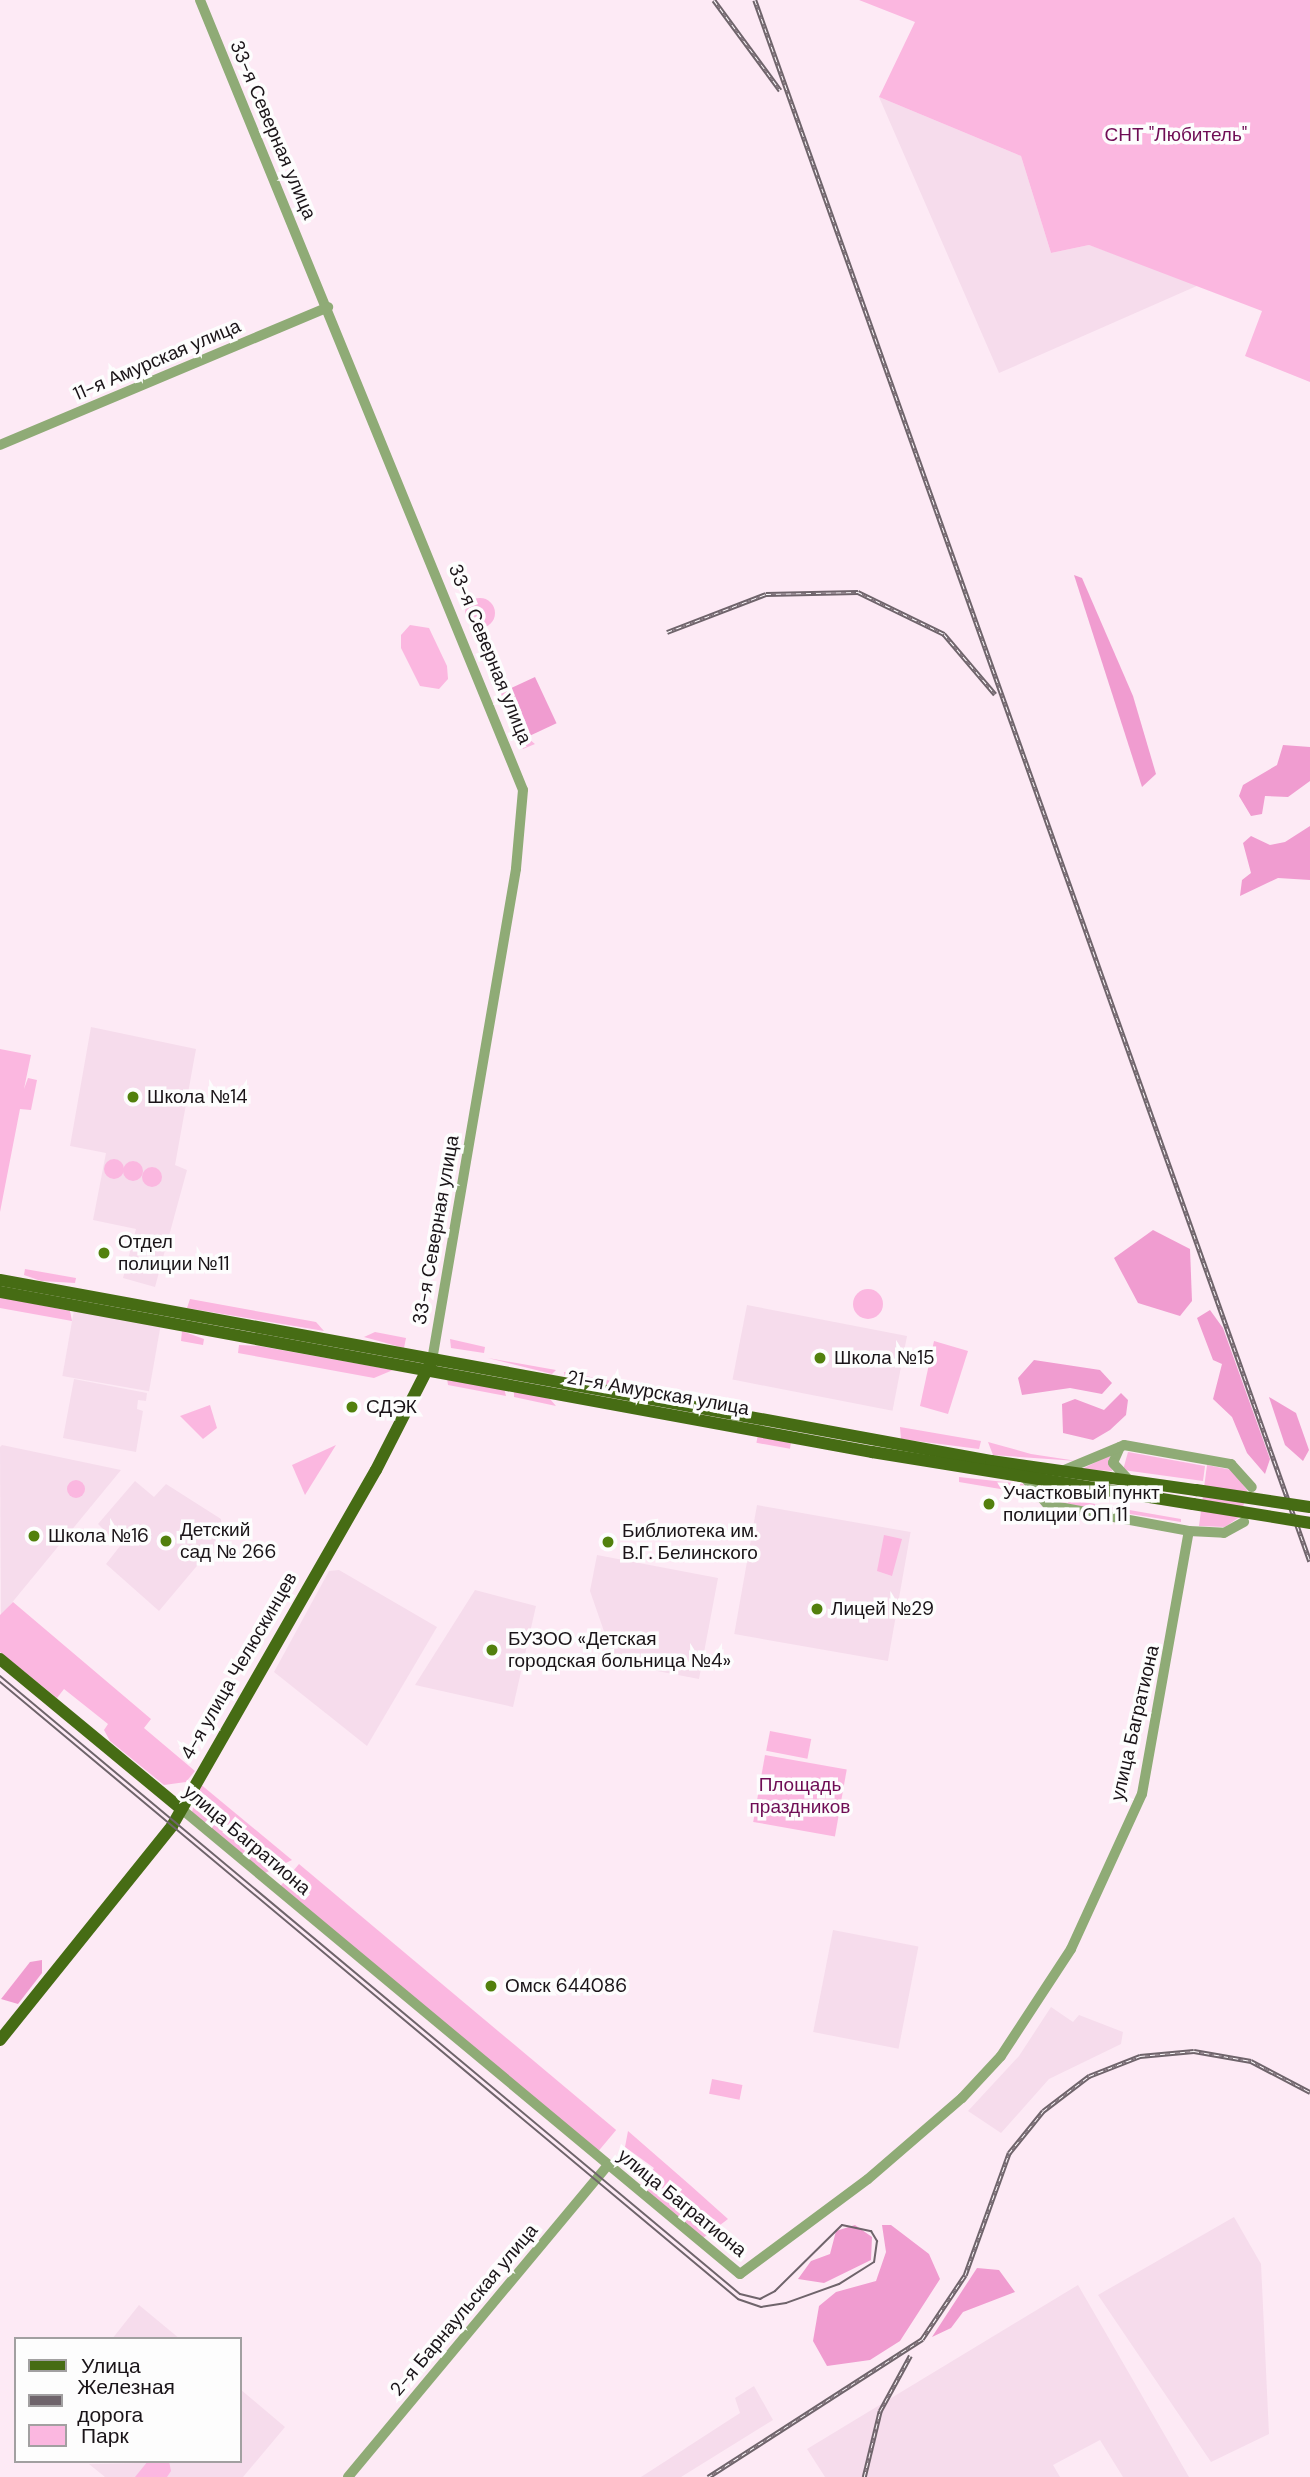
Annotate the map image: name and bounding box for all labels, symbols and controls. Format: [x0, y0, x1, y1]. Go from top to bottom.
street label: 33-я Северная улица [225, 37, 321, 223]
park label: СНТ "Любитель" [1105, 124, 1247, 146]
street label: 11-я Амурская улица [70, 314, 244, 406]
street label: 33-я Северная улица [443, 561, 537, 747]
place label: Школа №14 [147, 1086, 248, 1108]
marker: Школа №14 [125, 1089, 141, 1105]
street label: 33-я Северная улица [408, 1133, 464, 1327]
place label: Отдел полиции №11 [118, 1231, 230, 1275]
marker: Отдел полиции №11 [96, 1245, 112, 1261]
place label: Школа №15 [834, 1347, 935, 1369]
marker: Школа №15 [812, 1350, 828, 1366]
street label: 21-я Амурская улица [565, 1366, 751, 1420]
place label: СДЭК [366, 1396, 417, 1418]
marker: СДЭК [344, 1399, 360, 1415]
place label: Участковый пункт полиции ОП 11 [1003, 1482, 1160, 1526]
marker: Участковый пункт полиции ОП 11 [981, 1496, 997, 1512]
place label: Детский сад № 266 [180, 1519, 276, 1563]
place label: Библиотека им. В.Г. Белинского [622, 1520, 758, 1564]
place label: Школа №16 [48, 1525, 149, 1547]
marker: Школа №16 [26, 1528, 42, 1544]
marker: Детский сад № 266 [158, 1533, 174, 1549]
marker: Библиотека им. В.Г. Белинского [600, 1534, 616, 1550]
street label: 4-я улица Челюскинцев [176, 1568, 302, 1764]
place label: Лицей №29 [831, 1598, 934, 1620]
marker: Лицей №29 [809, 1601, 825, 1617]
place label: БУЗОО «Детская городская больница №4» [508, 1628, 731, 1672]
marker: БУЗОО «Детская городская больница №4» [482, 1640, 502, 1660]
street label: улица Багратиона [1106, 1643, 1164, 1803]
park label: Площадь праздников [750, 1774, 850, 1818]
street label: улица Багратиона [179, 1780, 315, 1900]
place label: Омск 644086 [505, 1975, 627, 1997]
marker: Омск 644086 [483, 1978, 499, 1994]
street label: улица Багратиона [613, 2144, 751, 2262]
street label: 2-я Барнаульская улица [385, 2219, 543, 2401]
legend [14, 2337, 242, 2463]
text: Улица [81, 2352, 141, 2380]
text: Железная дорога [77, 2373, 175, 2429]
text: Парк [81, 2422, 129, 2450]

